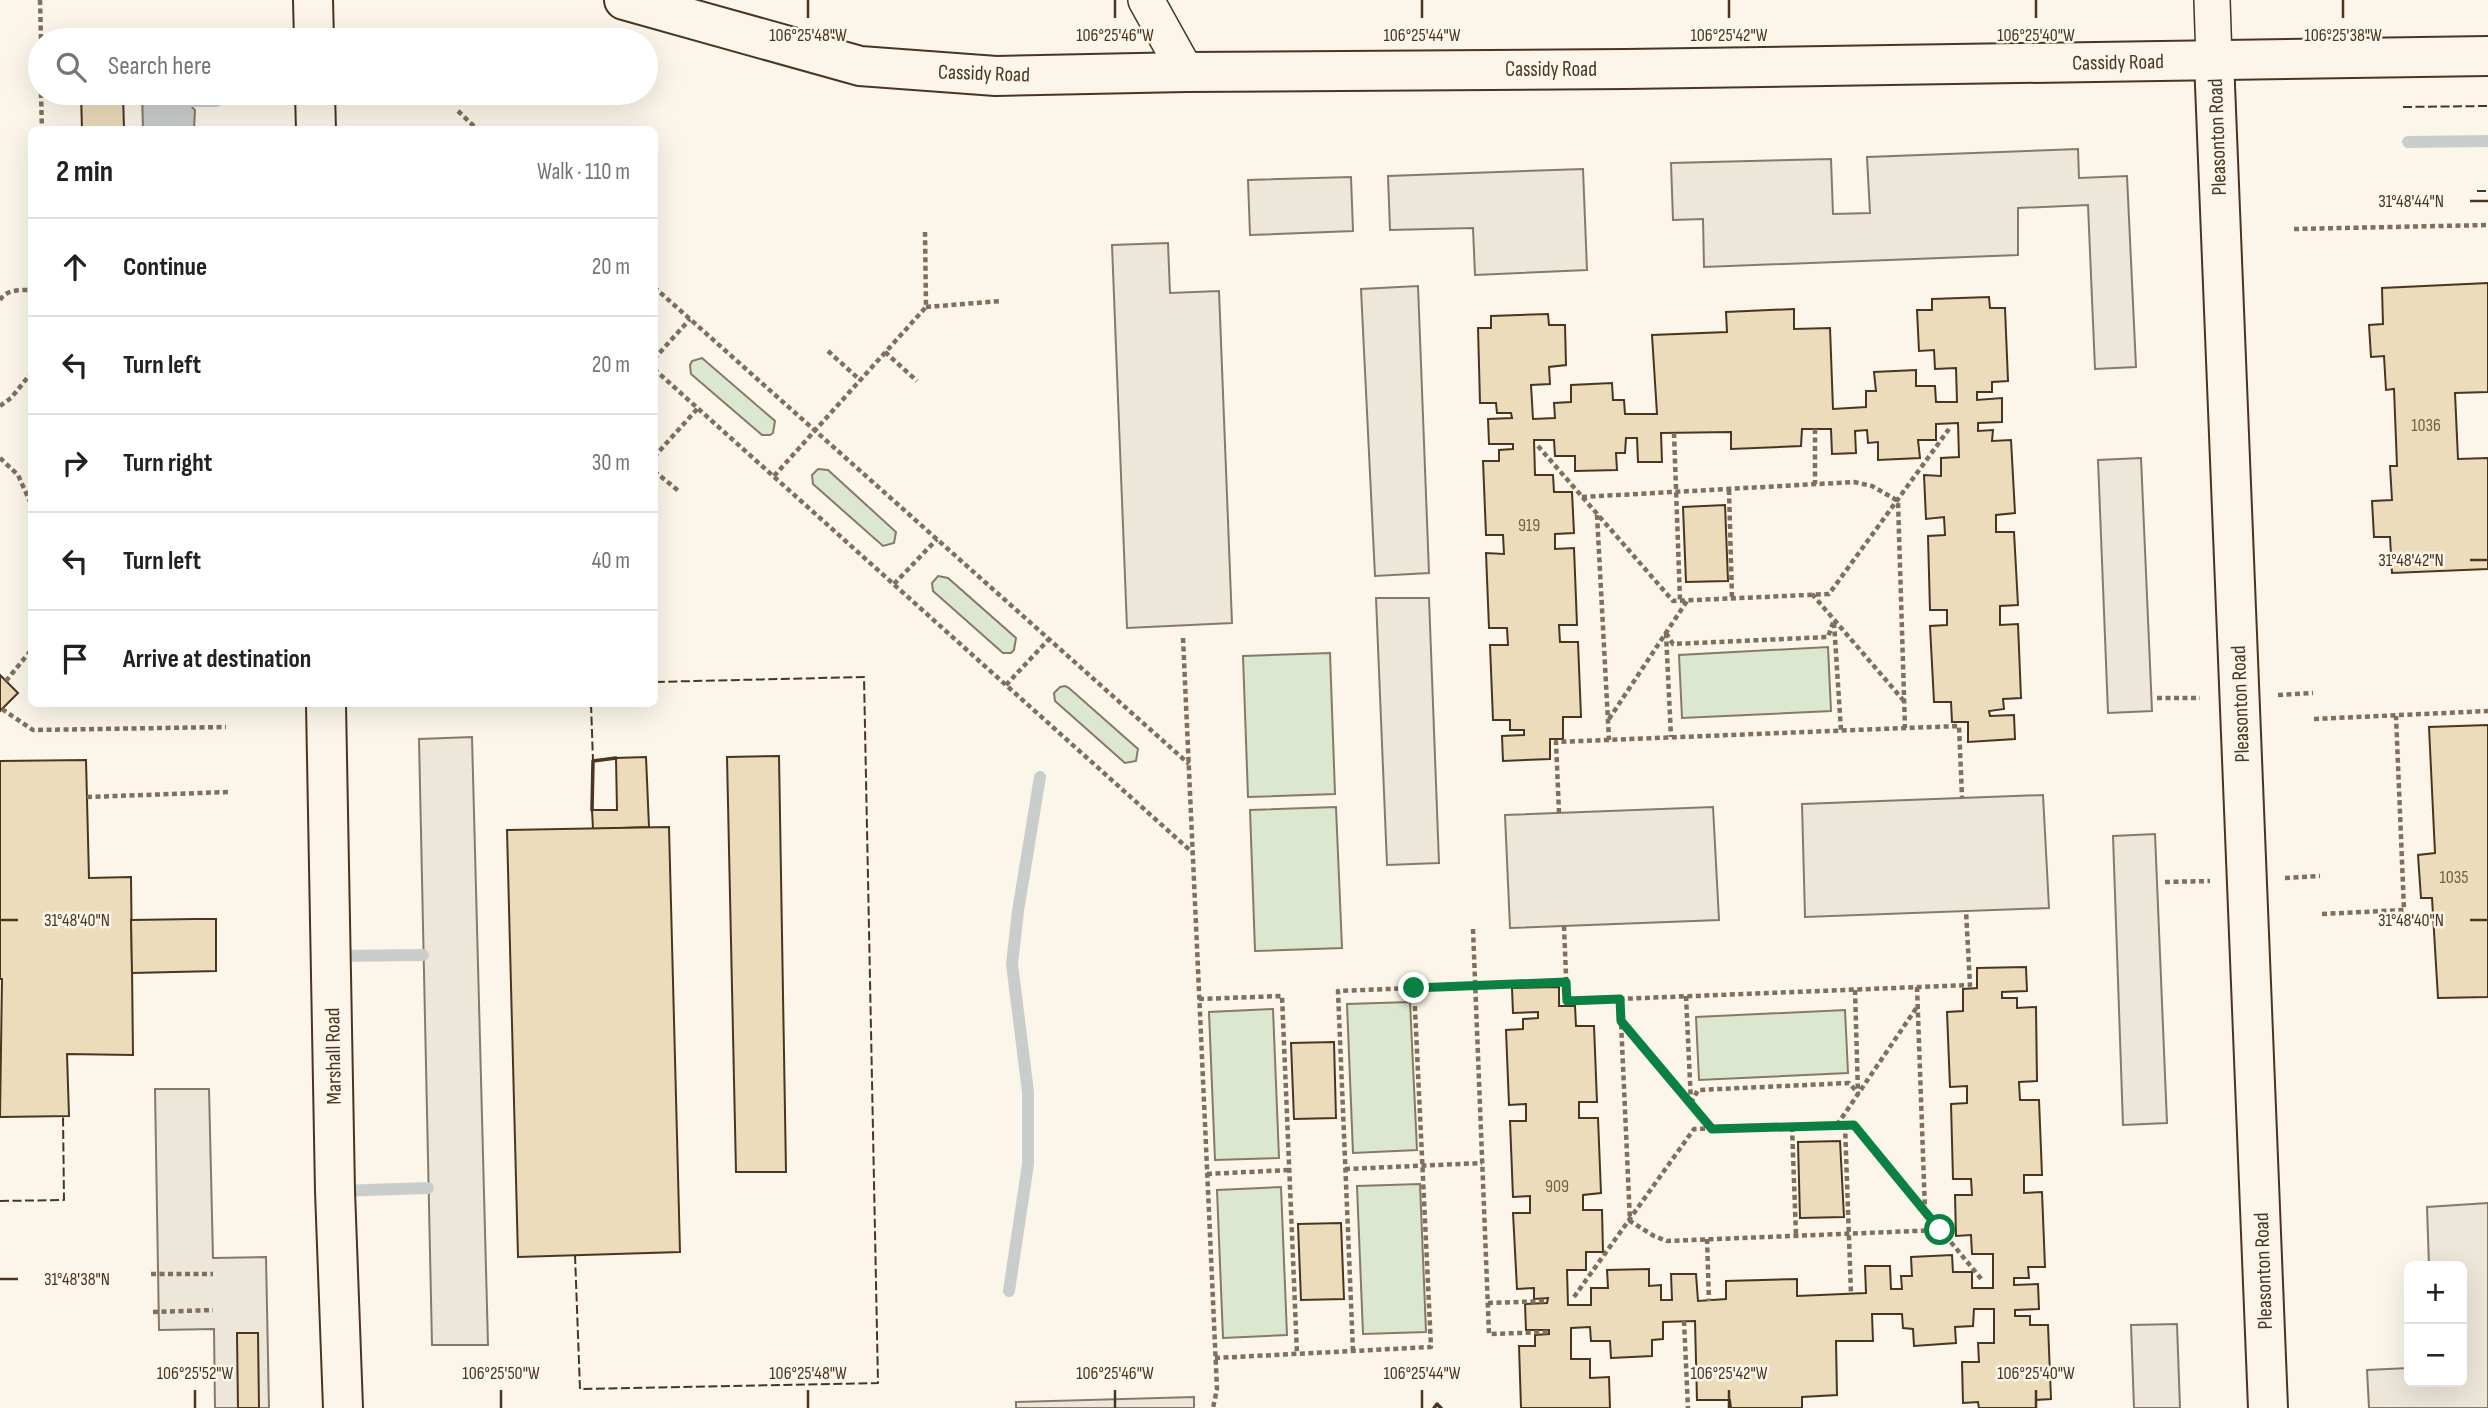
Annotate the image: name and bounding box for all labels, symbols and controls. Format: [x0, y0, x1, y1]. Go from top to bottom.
text: 106°25'48"W [769, 25, 847, 46]
text: 106°25'46"W [1076, 25, 1154, 46]
text: 106°25'44"W [1383, 25, 1461, 46]
text: 106°25'42"W [1690, 25, 1768, 46]
text: 106°25'40"W [1997, 25, 2075, 46]
text: 106°25'38"W [2304, 25, 2382, 46]
search box [28, 28, 658, 105]
icon: search [52, 48, 90, 86]
street label: Cassidy Road [2072, 49, 2164, 76]
text: Search here [108, 51, 211, 82]
street label: Cassidy Road [1505, 57, 1597, 82]
street label: Cassidy Road [938, 59, 1030, 88]
street label: Pleasonton Road [2203, 78, 2232, 196]
text: 2 min [56, 154, 113, 190]
text: Walk · 110 m [537, 158, 630, 186]
text: 31°48'44"N [2378, 191, 2444, 212]
icon: ahead [56, 248, 94, 286]
text: Continue [123, 252, 207, 283]
text: 20 m [592, 253, 630, 281]
icon: left [56, 346, 94, 384]
text: Turn left [123, 350, 201, 381]
text: 20 m [592, 351, 630, 379]
house number: 1036 [2411, 415, 2441, 436]
icon: right [56, 444, 94, 482]
text: Turn right [123, 448, 212, 479]
text: 30 m [592, 449, 630, 477]
house number: 919 [1518, 515, 1540, 536]
icon: left [56, 542, 94, 580]
text: Turn left [123, 546, 201, 577]
text: 40 m [592, 547, 630, 575]
text: 31°48'42"N [2378, 550, 2444, 571]
icon: arrive [56, 640, 94, 678]
text: Arrive at destination [123, 644, 311, 675]
street label: Pleasonton Road [2226, 645, 2255, 763]
house number: 1035 [2439, 867, 2469, 888]
text: 31°48'40"N [44, 910, 110, 931]
text: 31°48'40"N [2378, 910, 2444, 931]
route end [1398, 972, 1429, 1003]
street label: Marshall Road [320, 1007, 347, 1105]
house number: 909 [1545, 1176, 1569, 1197]
street label: Pleasonton Road [2249, 1212, 2278, 1330]
route start [1924, 1214, 1955, 1245]
map controls [2404, 1261, 2467, 1387]
button: + [2404, 1261, 2467, 1324]
text: 31°48'38"N [44, 1269, 110, 1290]
button: − [2404, 1324, 2467, 1387]
text: 106°25'52"W [157, 1363, 234, 1384]
text: 106°25'50"W [462, 1363, 540, 1384]
text: 106°25'48"W [769, 1363, 847, 1384]
text: 106°25'46"W [1076, 1363, 1154, 1384]
text: 106°25'44"W [1383, 1363, 1461, 1384]
text: 106°25'42"W [1690, 1363, 1768, 1384]
text: 106°25'40"W [1997, 1363, 2075, 1384]

